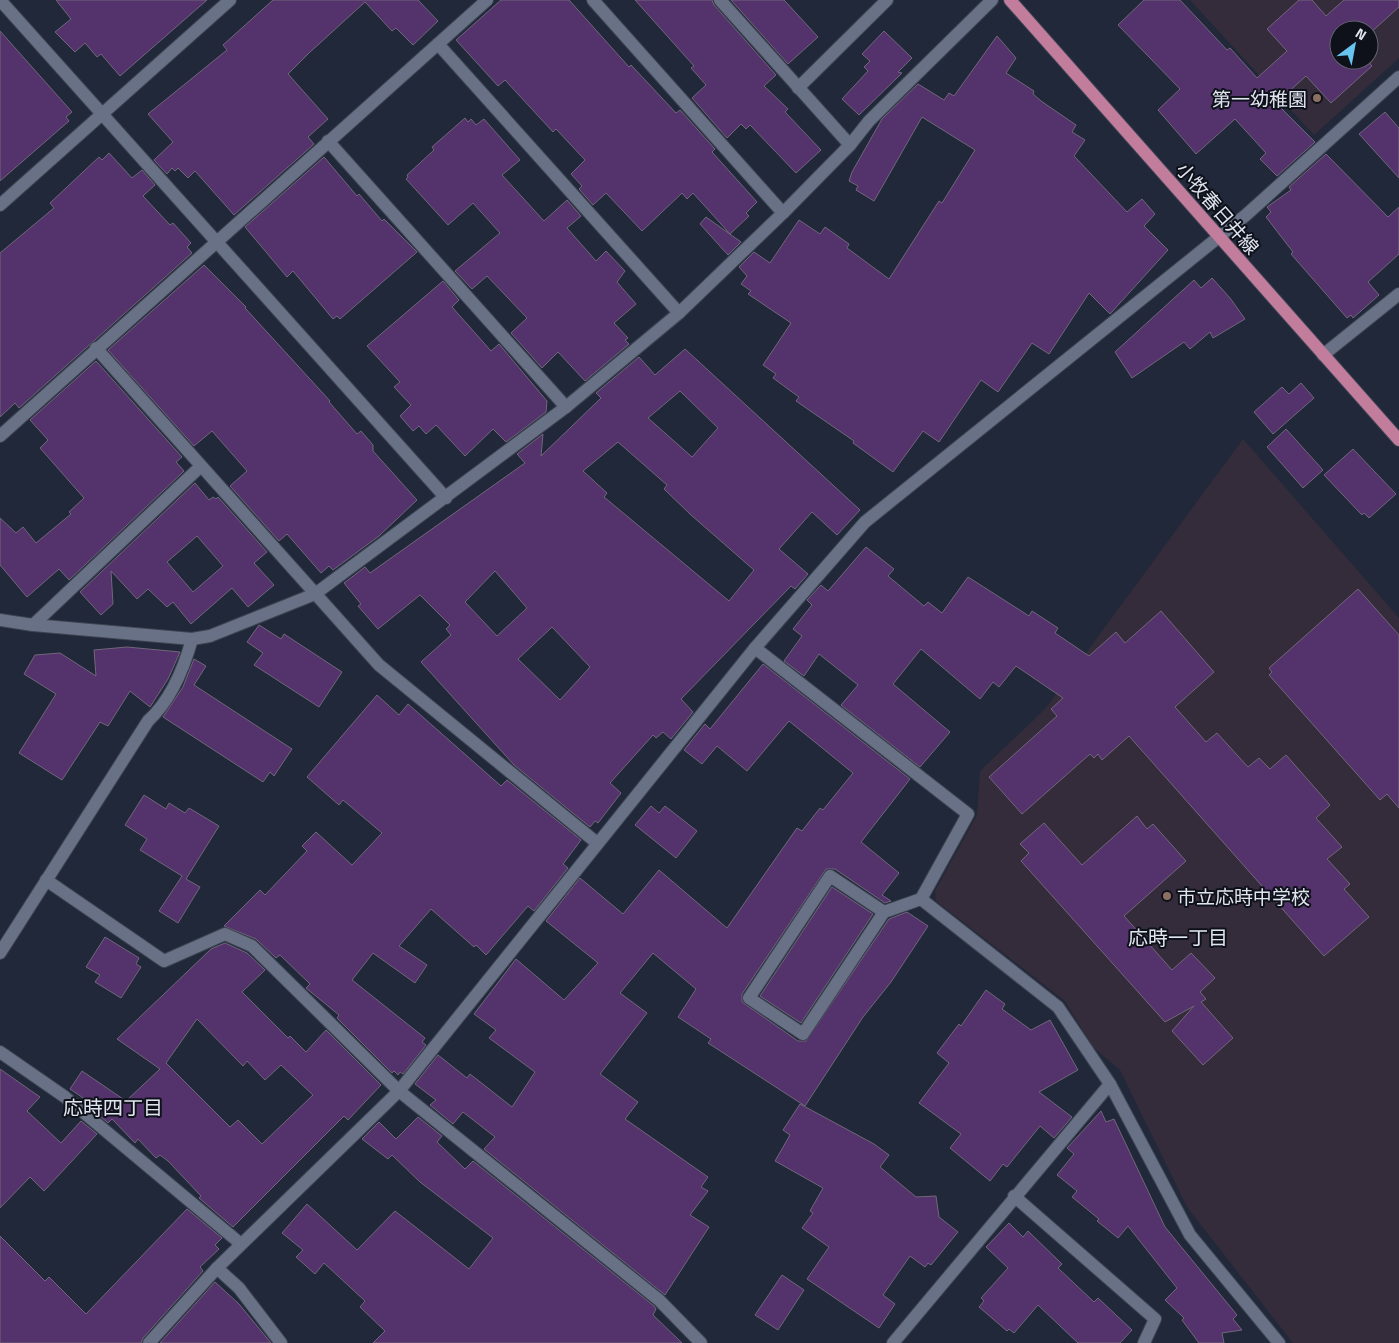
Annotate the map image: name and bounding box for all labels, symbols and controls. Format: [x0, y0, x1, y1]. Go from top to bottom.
north arrow [1329, 20, 1379, 70]
text: N [1351, 22, 1371, 45]
place label: 第一幼稚園 [1212, 84, 1307, 113]
marker: 第一幼稚園 [1311, 92, 1323, 104]
street label: 小牧春日井線 [1170, 155, 1266, 261]
place label: 市立応時中学校 [1177, 882, 1310, 911]
marker: 市立応時中学校 [1161, 890, 1173, 902]
district label: 応時一丁目 [1128, 922, 1228, 953]
district label: 応時四丁目 [63, 1092, 163, 1123]

